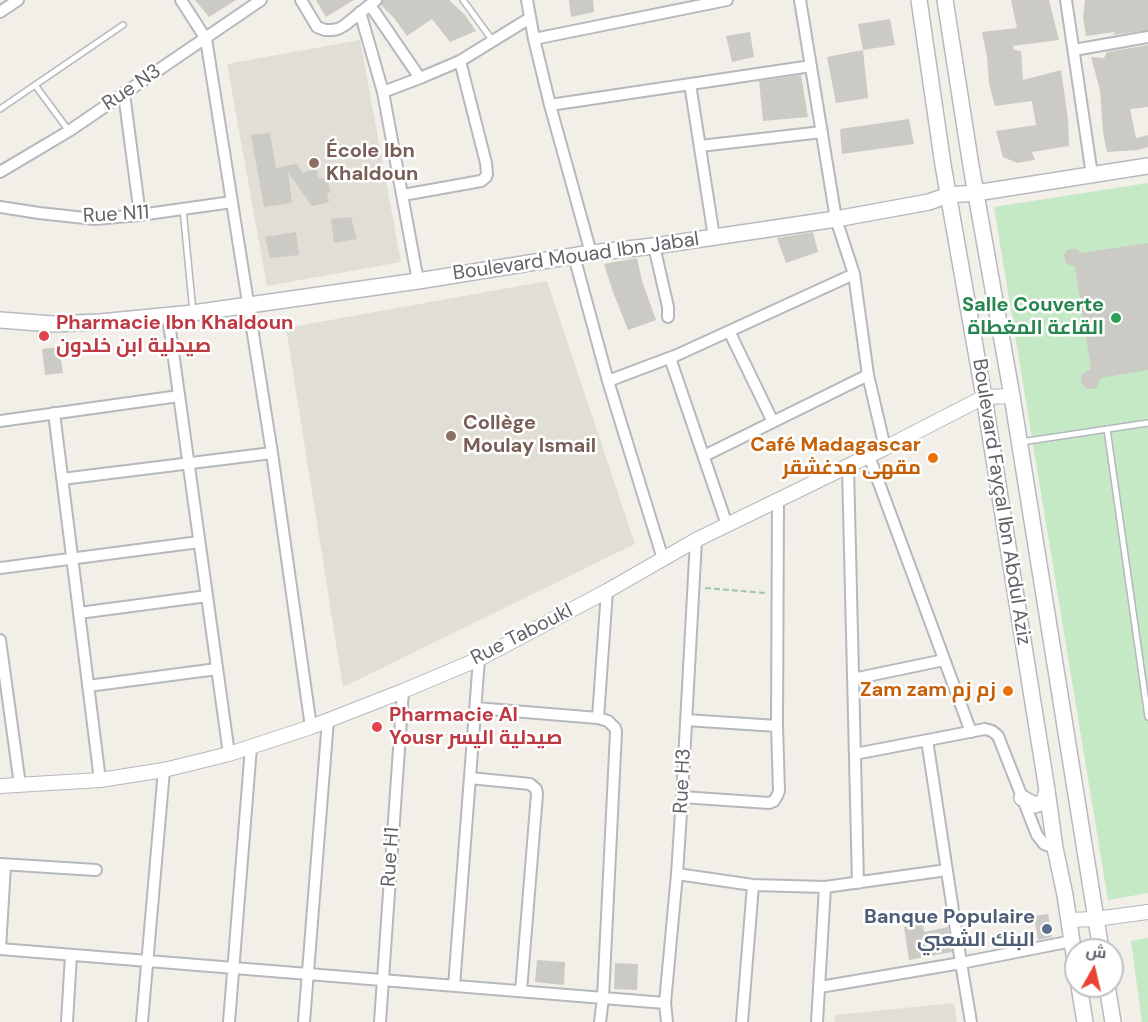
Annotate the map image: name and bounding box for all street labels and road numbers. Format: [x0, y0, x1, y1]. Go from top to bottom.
street label: Rue N3 [98, 60, 166, 116]
street label: Rue N11 [82, 201, 150, 229]
street label: Boulevard Mouad Ibn Jabal [451, 228, 701, 286]
street label: Boulevard Fayçal Ibn Abdul Aziz [967, 357, 1035, 647]
street label: Rue Taboukl [467, 599, 577, 671]
street label: Rue H3 [669, 748, 697, 814]
street label: Rue H1 [377, 826, 405, 888]

